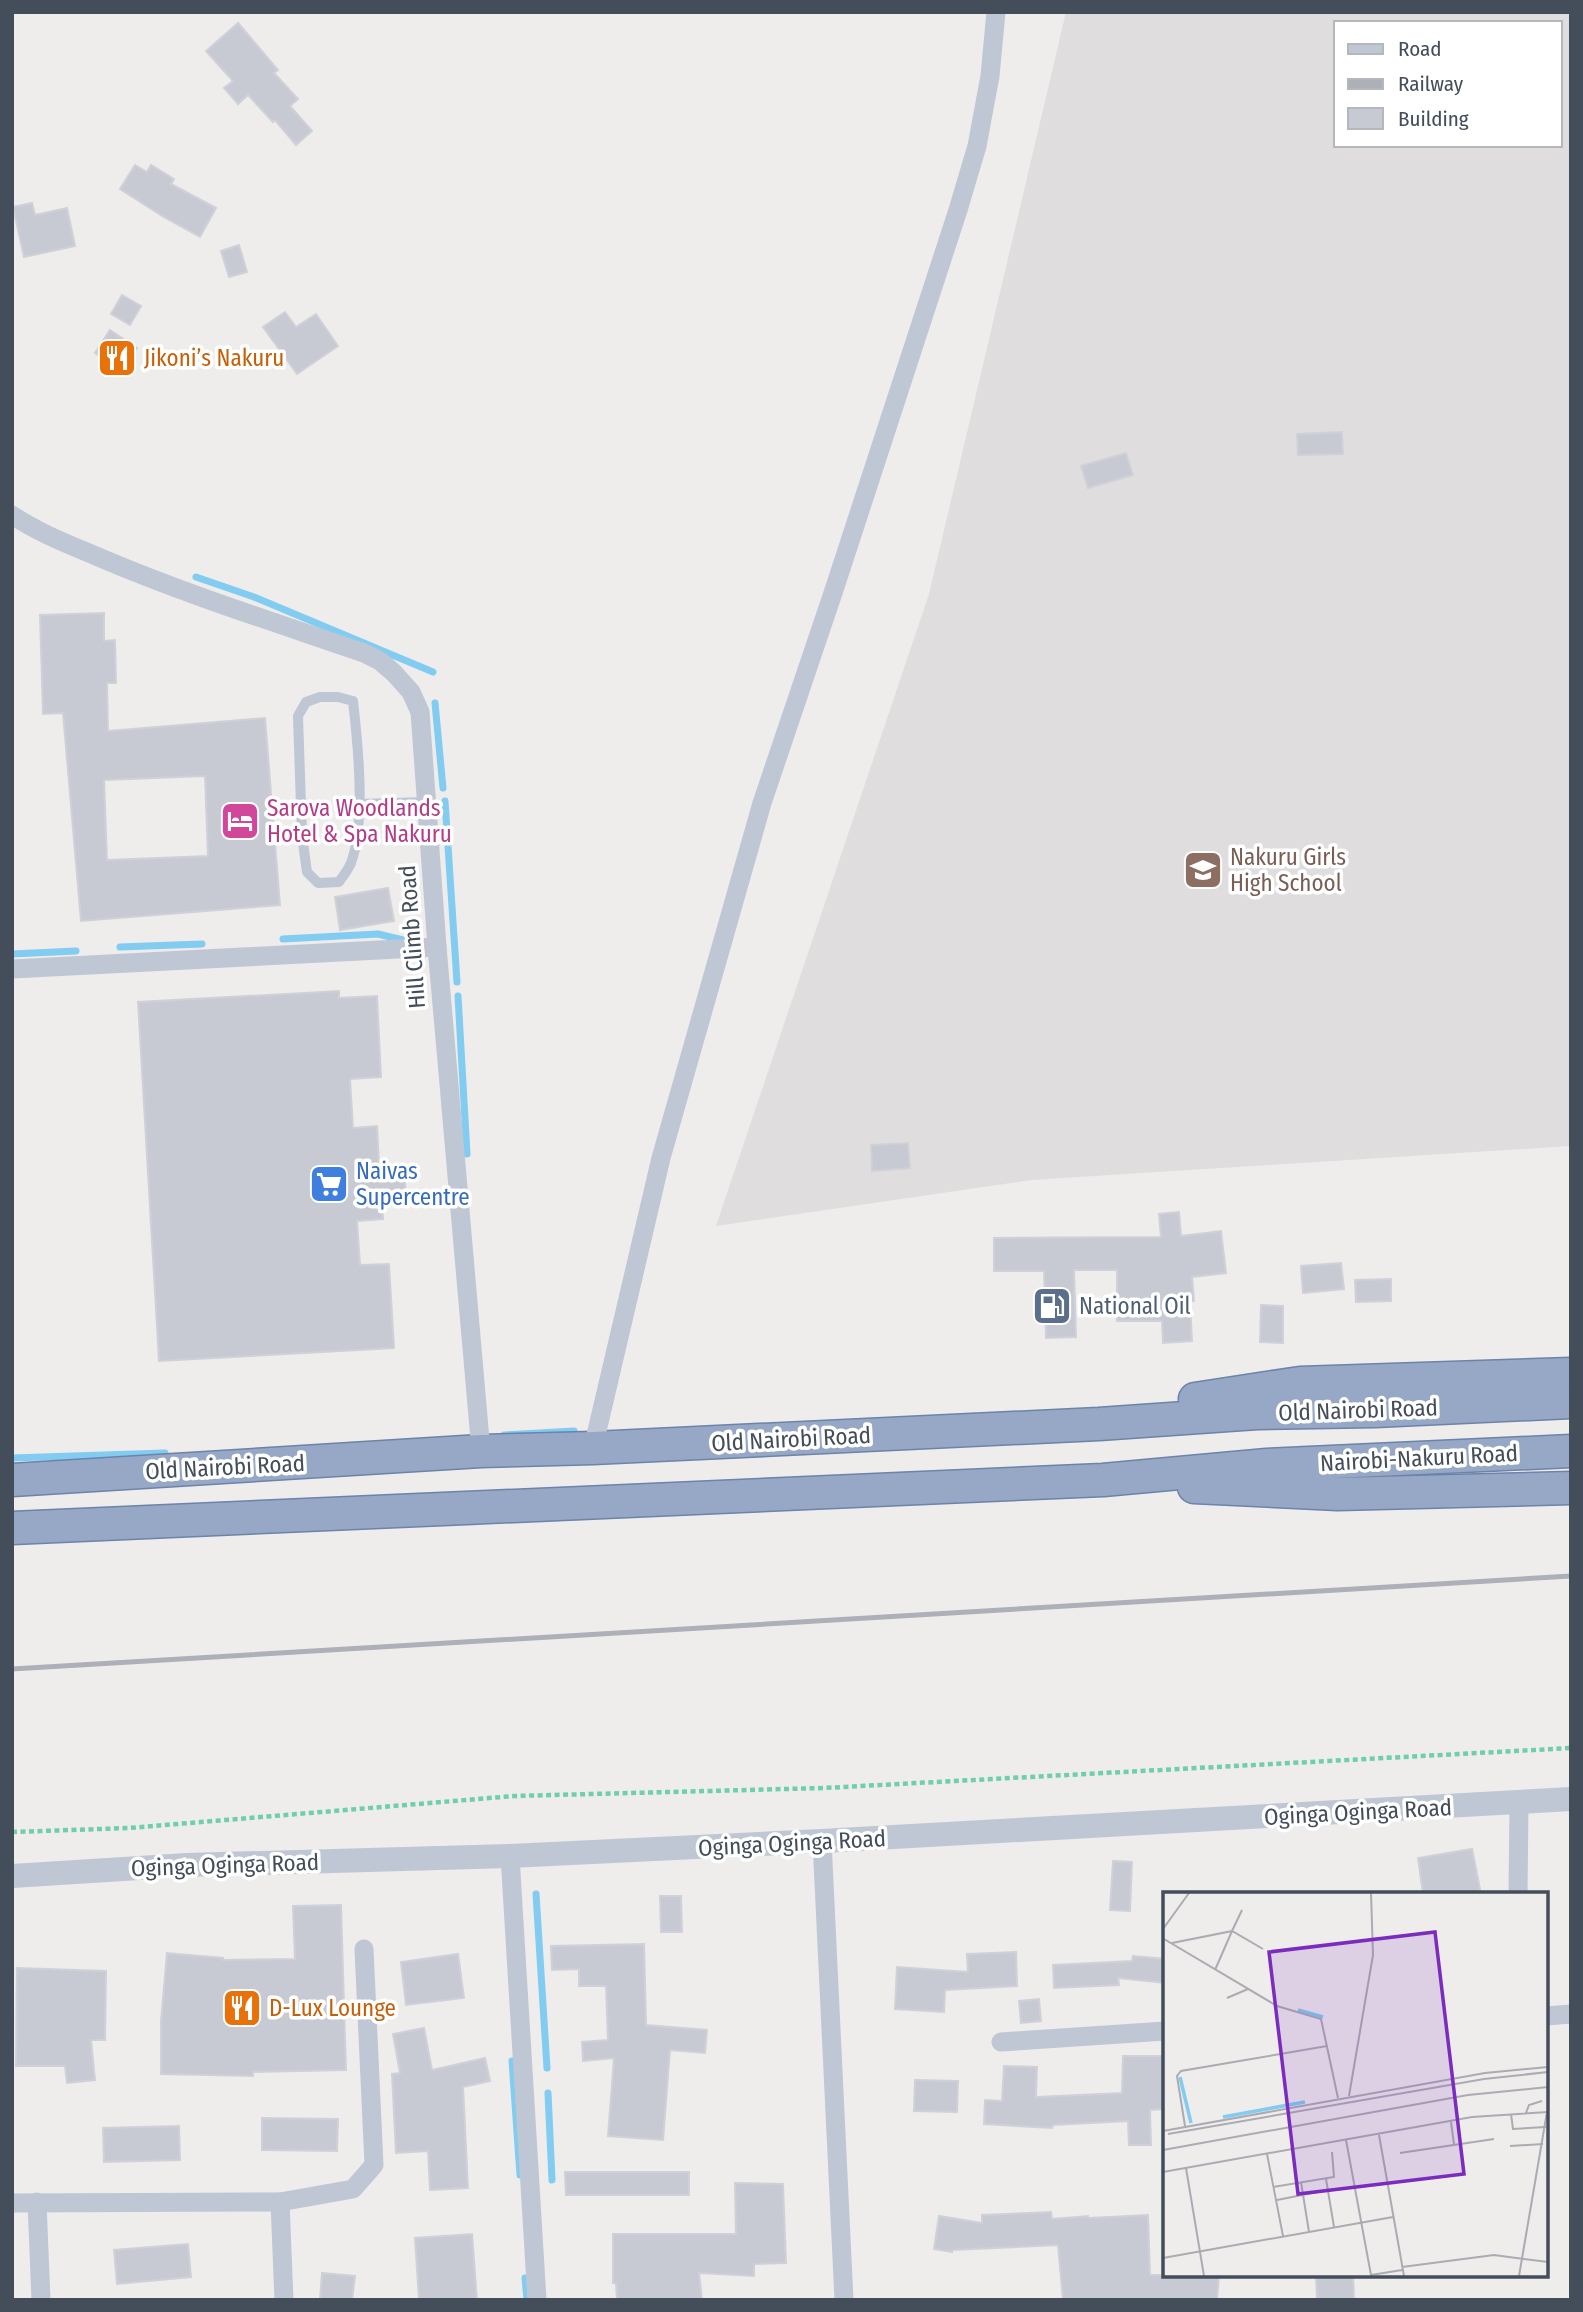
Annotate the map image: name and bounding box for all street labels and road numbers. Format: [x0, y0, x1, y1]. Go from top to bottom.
street label: Hill Climb Road [393, 864, 431, 1010]
street label: Old Nairobi Road [1278, 1393, 1438, 1427]
street label: Old Nairobi Road [710, 1421, 872, 1457]
street label: Nairobi-Nakuru Road [1319, 1439, 1519, 1477]
street label: Old Nairobi Road [144, 1449, 306, 1485]
street label: Oginga Oginga Road [1263, 1793, 1453, 1831]
street label: Oginga Oginga Road [697, 1824, 887, 1862]
street label: Oginga Oginga Road [131, 1848, 319, 1882]

